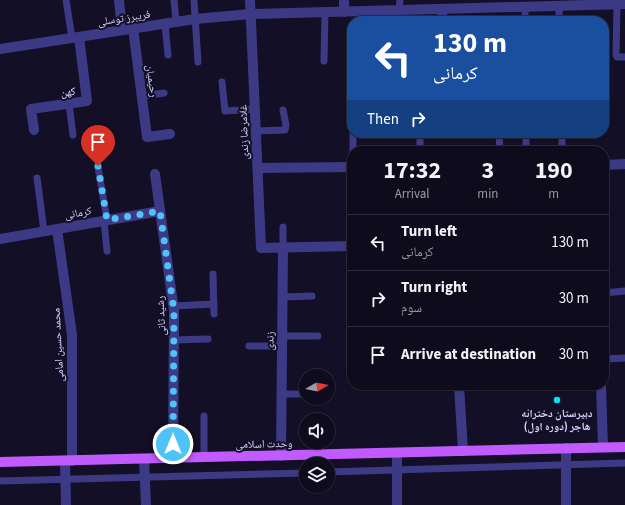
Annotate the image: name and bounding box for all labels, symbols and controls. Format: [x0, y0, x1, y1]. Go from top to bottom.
street label: فریبرز توسلی [96, 6, 152, 30]
text: 130 m [433, 23, 507, 63]
icon: left [367, 32, 419, 84]
text: کرمانی [433, 61, 478, 86]
street label: رحیمیان [142, 64, 162, 98]
street label: کهن [59, 83, 77, 100]
street label: غلامرضا زندی [236, 104, 252, 160]
icon: right [407, 108, 429, 130]
text: Then [367, 109, 399, 130]
pin [81, 125, 115, 166]
icon: arrive [87, 131, 109, 153]
text: 17:32 [383, 153, 441, 188]
text: 3 [482, 153, 494, 188]
text: 190 [535, 153, 573, 188]
text: Arrival [395, 185, 430, 203]
text: min [477, 185, 498, 203]
text: m [548, 185, 559, 203]
street label: کرمانی [63, 203, 93, 223]
text: Turn left [401, 221, 457, 242]
icon: left [367, 232, 389, 254]
text: 130 m [551, 232, 589, 253]
text: کرمانی [401, 243, 433, 261]
text: Turn right [401, 277, 467, 298]
icon: right [367, 288, 389, 310]
text: 30 m [559, 288, 589, 309]
street label: رشید ثانی [152, 296, 170, 336]
text: سوم [401, 299, 422, 317]
street label: محمد حسین امامی [49, 308, 67, 382]
street label: زندی [262, 331, 278, 351]
icon: arrive [367, 344, 389, 366]
text: Arrive at destination [401, 344, 536, 365]
text: 30 m [559, 344, 589, 365]
north arrow [299, 369, 335, 405]
map controls [299, 369, 335, 493]
marker: دبیرستان دخترانه هاجر (دوره اول) [552, 395, 562, 405]
place label: دبیرستان دخترانه هاجر (دوره اول) [521, 406, 593, 434]
button: sound [299, 413, 335, 449]
position arrow [152, 423, 194, 465]
street label: وحدت اسلامی [235, 436, 293, 452]
button: layers [299, 457, 335, 493]

